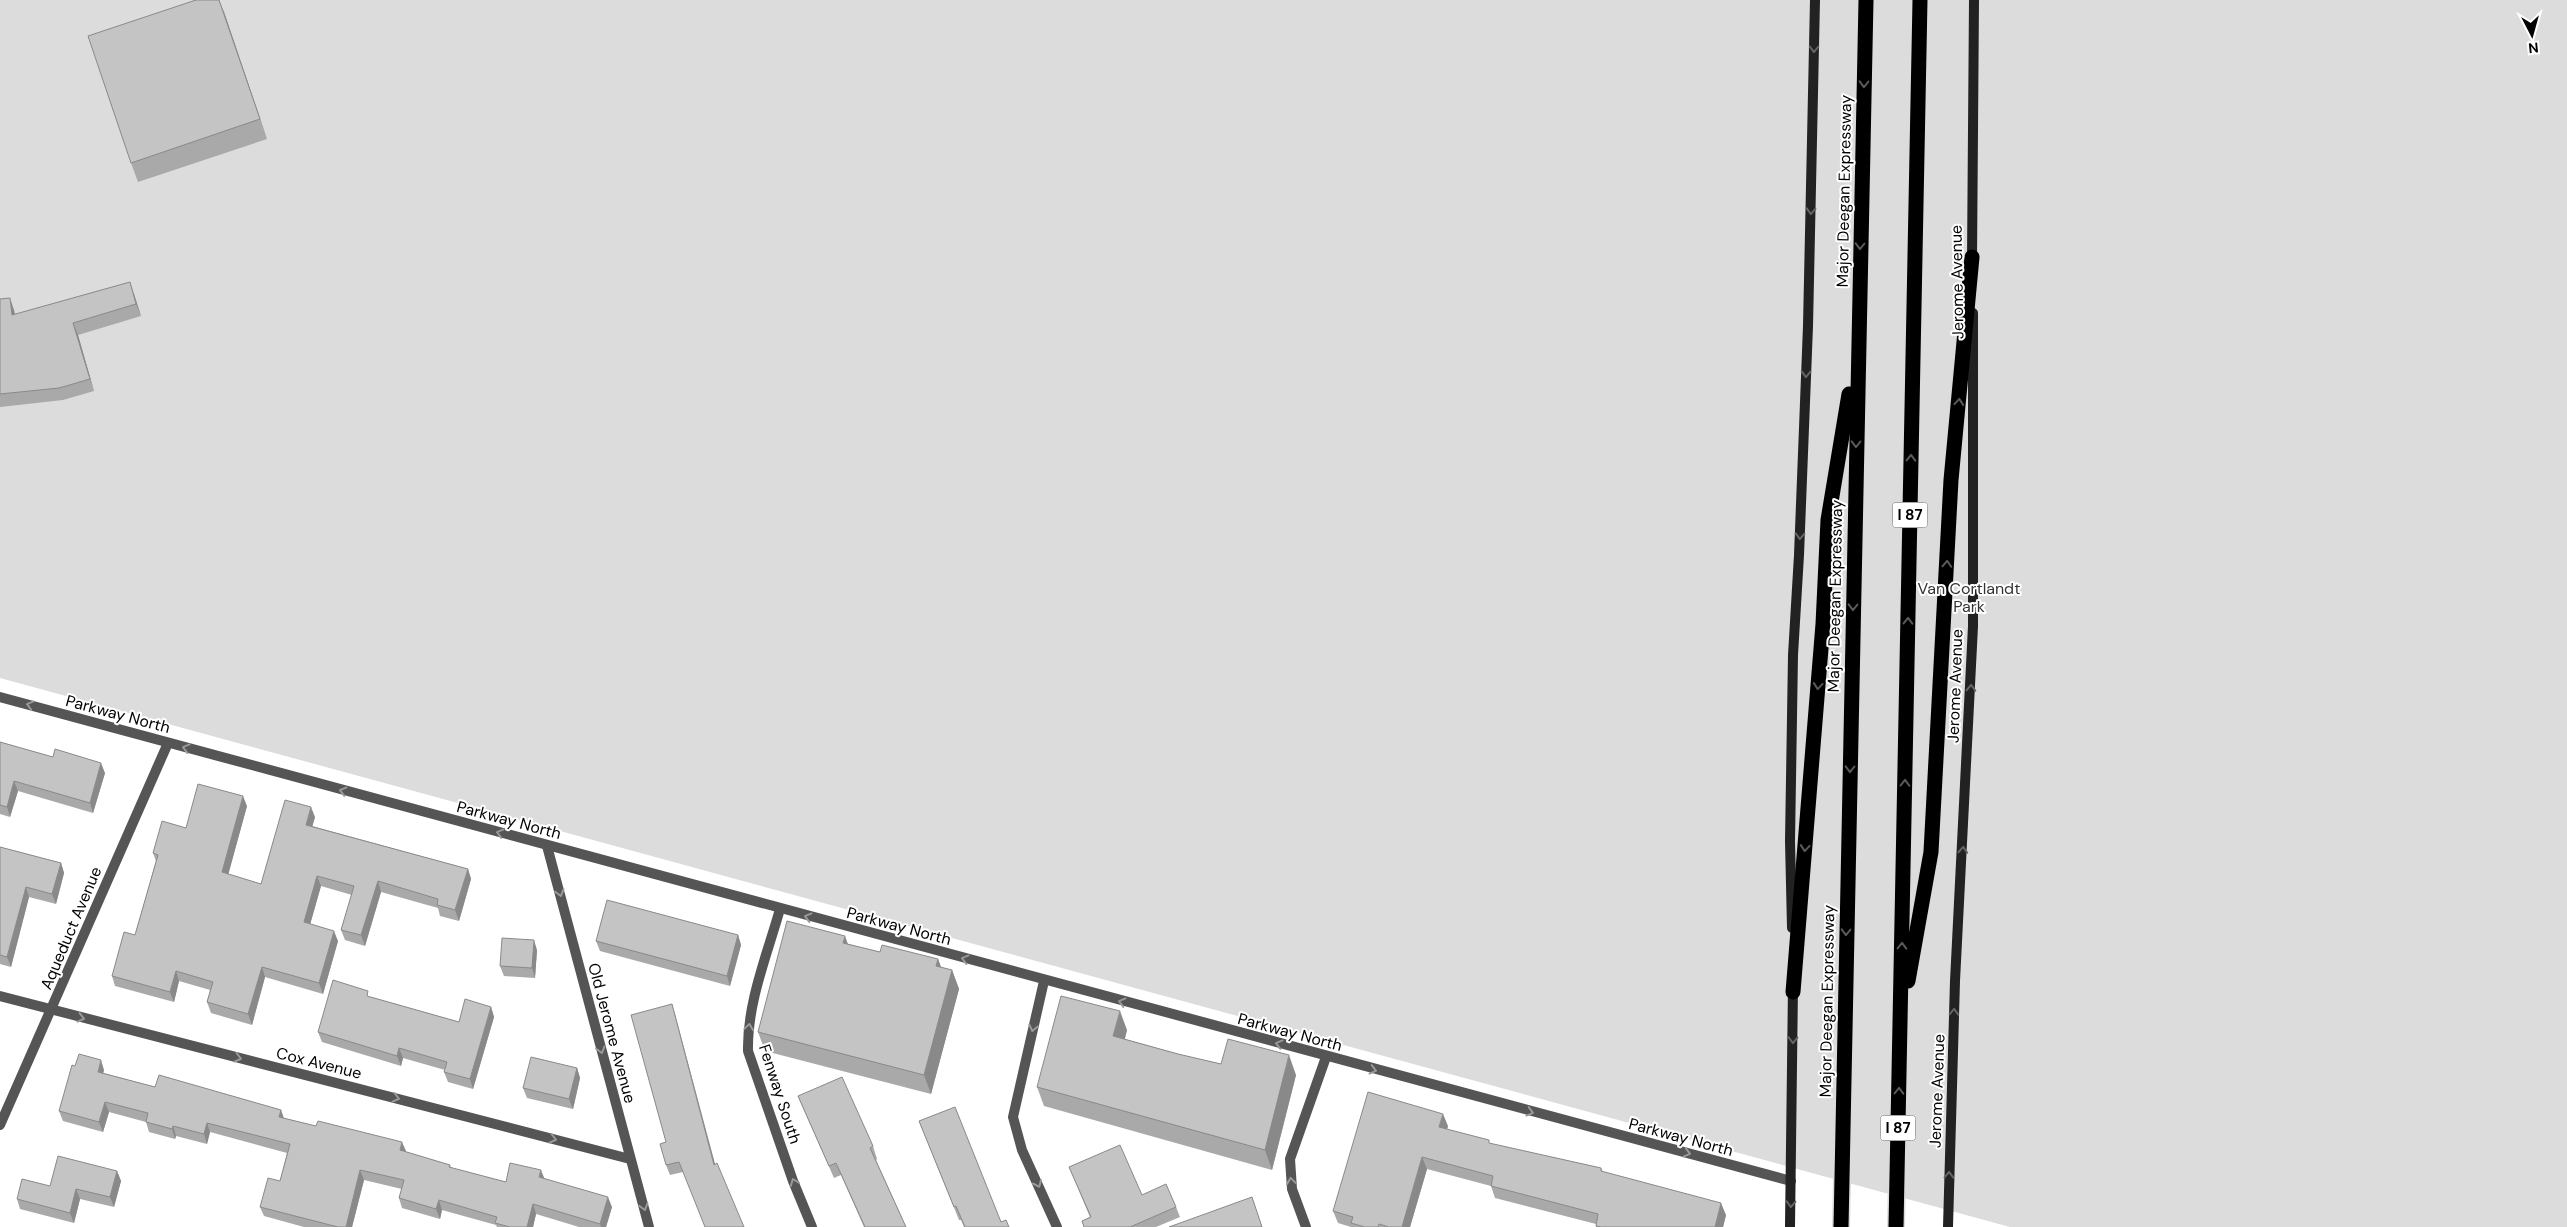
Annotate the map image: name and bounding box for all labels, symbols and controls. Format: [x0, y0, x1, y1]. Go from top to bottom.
north arrow [2507, 10, 2557, 60]
text: N [2527, 38, 2539, 57]
one-way arrow [1809, 45, 1820, 53]
one-way arrow [1859, 80, 1869, 88]
street label: Major Deegan Expressway [1832, 94, 1856, 288]
one-way arrow [1805, 207, 1816, 215]
street label: Jerome Avenue [1946, 225, 1968, 339]
one-way arrow [1855, 242, 1865, 250]
one-way arrow [1800, 370, 1811, 378]
one-way arrow [1953, 397, 1964, 405]
one-way arrow [1851, 440, 1861, 448]
one-way arrow [1906, 454, 1916, 462]
street label: Major Deegan Expressway [1823, 499, 1847, 693]
road number: I 87 [1892, 502, 1928, 528]
one-way arrow [1795, 532, 1805, 540]
one-way arrow [1942, 559, 1953, 567]
park label: Van Cortlandt Park [1918, 578, 2020, 617]
one-way arrow [1848, 603, 1858, 611]
one-way arrow [1903, 616, 1913, 624]
street label: Jerome Avenue [1943, 629, 1967, 743]
one-way arrow [1813, 683, 1824, 691]
one-way arrow [1966, 684, 1976, 692]
street label: Parkway North [64, 690, 172, 738]
one-way arrow [26, 701, 34, 711]
one-way arrow [182, 743, 191, 754]
one-way arrow [1844, 765, 1855, 773]
one-way arrow [1900, 779, 1910, 786]
one-way arrow [340, 786, 348, 796]
street label: Parkway North [455, 796, 563, 844]
one-way arrow [496, 828, 505, 839]
one-way arrow [1800, 845, 1811, 853]
one-way arrow [1957, 846, 1968, 854]
street label: Aqueduct Avenue [36, 863, 106, 993]
one-way arrow [554, 888, 564, 896]
street label: Parkway North [845, 902, 953, 950]
street label: Major Deegan Expressway [1815, 904, 1839, 1098]
one-way arrow [805, 912, 813, 922]
one-way arrow [1841, 928, 1851, 936]
one-way arrow [1897, 941, 1907, 949]
one-way arrow [960, 954, 969, 965]
street label: Old Jerome Avenue [583, 961, 641, 1105]
one-way arrow [1117, 997, 1126, 1008]
street label: Parkway North [1236, 1008, 1344, 1056]
one-way arrow [1949, 1008, 1959, 1016]
one-way arrow [76, 1012, 84, 1022]
one-way arrow [743, 1023, 754, 1031]
one-way arrow [1028, 1024, 1039, 1033]
street label: Jerome Avenue [1925, 1034, 1949, 1148]
one-way arrow [1788, 1037, 1798, 1045]
one-way arrow [1275, 1040, 1283, 1050]
street label: Cox Avenue [274, 1042, 364, 1084]
street label: Fenway South [754, 1042, 806, 1146]
one-way arrow [595, 1045, 606, 1054]
one-way arrow [234, 1052, 243, 1063]
one-way arrow [1368, 1064, 1377, 1075]
one-way arrow [1893, 1087, 1904, 1095]
one-way arrow [391, 1093, 399, 1103]
one-way arrow [1525, 1106, 1533, 1116]
street label: Parkway North [1627, 1113, 1735, 1161]
road number: I 87 [1880, 1116, 1916, 1140]
one-way arrow [549, 1133, 558, 1144]
one-way arrow [1682, 1148, 1690, 1158]
one-way arrow [1944, 1171, 1955, 1179]
one-way arrow [1286, 1176, 1296, 1185]
one-way arrow [789, 1178, 800, 1187]
one-way arrow [1032, 1179, 1043, 1188]
one-way arrow [1785, 1200, 1796, 1208]
one-way arrow [638, 1202, 648, 1210]

